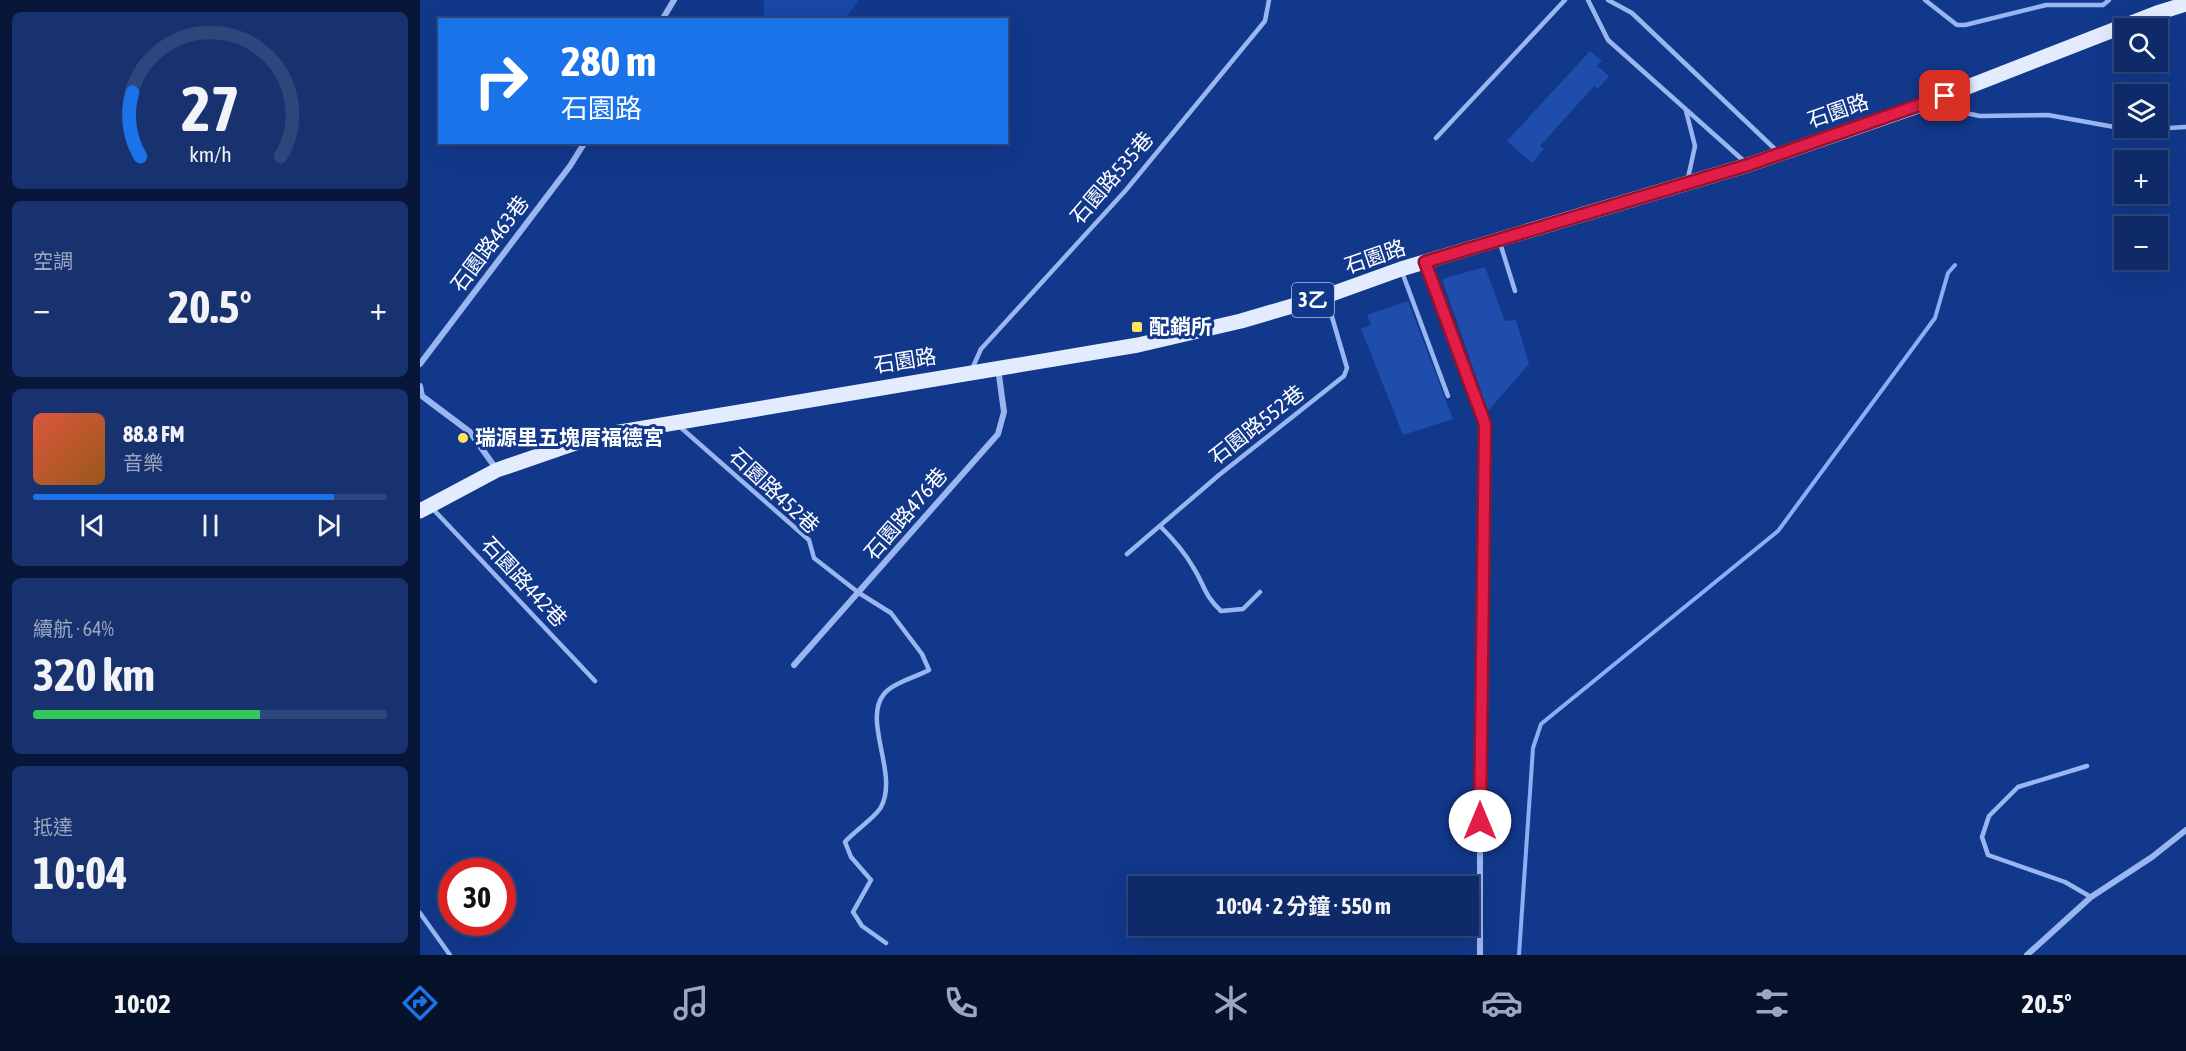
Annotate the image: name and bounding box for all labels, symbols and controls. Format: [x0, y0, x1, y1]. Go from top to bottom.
map controls [2114, 18, 2168, 270]
button: search [2114, 18, 2168, 72]
text: 280 m [561, 37, 656, 85]
icon: right [462, 42, 540, 120]
pin [1919, 70, 1970, 121]
text: 27 [181, 73, 239, 144]
icon: arrive [1928, 79, 1961, 112]
button: layers [2114, 84, 2168, 138]
street label: 石園路 [1804, 88, 1871, 132]
text: 石園路 [561, 93, 642, 124]
street label: 石園路535巷 [1065, 127, 1158, 228]
text: km/h [189, 143, 231, 168]
button: + [2114, 150, 2168, 204]
street label: 石園路463巷 [445, 191, 533, 296]
button: − [2114, 216, 2168, 270]
street label: 石園路 [1341, 234, 1408, 278]
text: 空調 [33, 249, 73, 272]
text: 20.5° [168, 281, 252, 333]
road number: 3乙 [1292, 283, 1334, 317]
text: − [33, 289, 50, 327]
text: + [370, 289, 387, 327]
place label: 配銷所 [1149, 314, 1212, 338]
marker: 配銷所 [1130, 320, 1144, 334]
street label: 石園路 [872, 343, 938, 377]
street label: 石園路552巷 [1204, 380, 1309, 469]
text: 88.8 FM [123, 421, 185, 447]
place label: 瑞源里五塊厝福德宮 [475, 425, 664, 449]
marker: 瑞源里五塊厝福德宮 [456, 431, 470, 445]
street label: 石園路452巷 [725, 443, 824, 538]
text: 音樂 [123, 451, 163, 474]
street label: 石園路476巷 [859, 463, 952, 564]
icon: previous [76, 509, 109, 542]
icon: pause [194, 509, 227, 542]
icon: next [312, 509, 345, 542]
street label: 石園路442巷 [477, 532, 572, 631]
text: 續航 · 64% [33, 617, 114, 640]
text: 320 km [33, 649, 155, 701]
position arrow [1448, 789, 1512, 853]
text: 抵達 [33, 815, 73, 838]
text: 10:04 [33, 847, 127, 899]
speed limit sign: 30 [438, 858, 516, 936]
text: 10:04 · 2 分鐘 · 550 m [1216, 893, 1391, 919]
icon: directions [399, 982, 441, 1024]
icon: music [670, 982, 712, 1024]
icon: phone [940, 982, 982, 1024]
icon: climate [1210, 982, 1252, 1024]
icon: car [1481, 982, 1523, 1024]
icon: filters [1751, 982, 1793, 1024]
text: 10:02 [114, 988, 171, 1019]
text: 20.5° [2021, 988, 2072, 1019]

